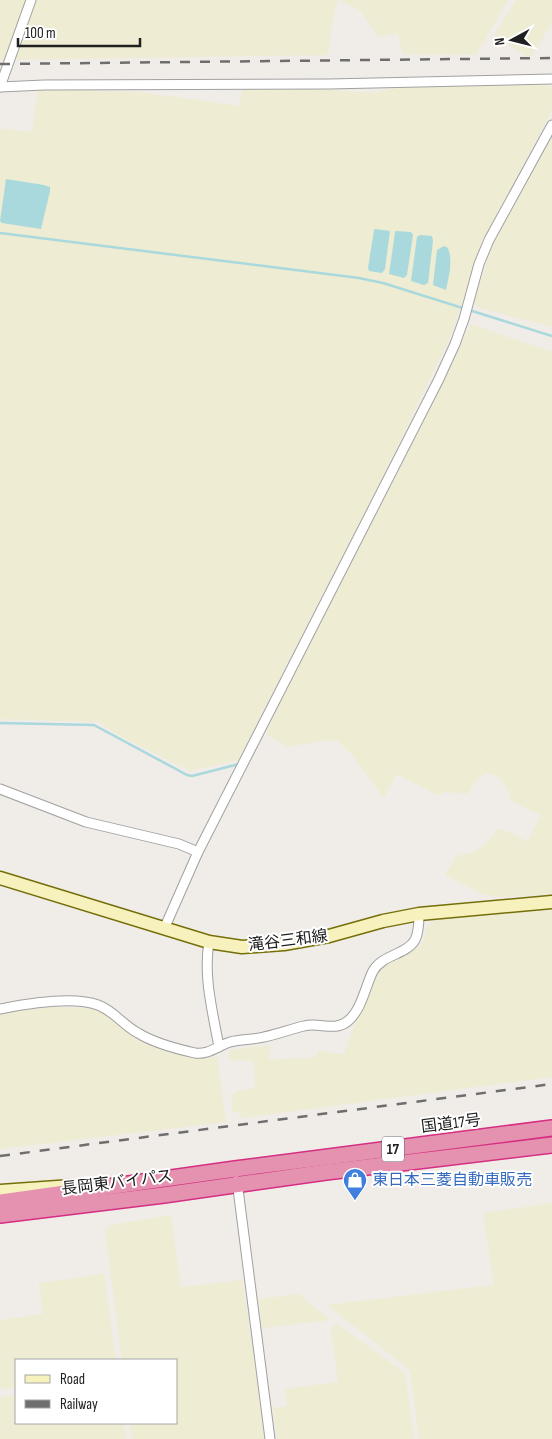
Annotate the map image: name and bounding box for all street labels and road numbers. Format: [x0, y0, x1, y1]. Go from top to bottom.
street label: 滝谷三和線 [247, 927, 329, 955]
street label: 国道17号 [420, 1111, 482, 1137]
road number: 17 [382, 1136, 404, 1162]
street label: 長岡東バイパス [60, 1167, 174, 1199]

